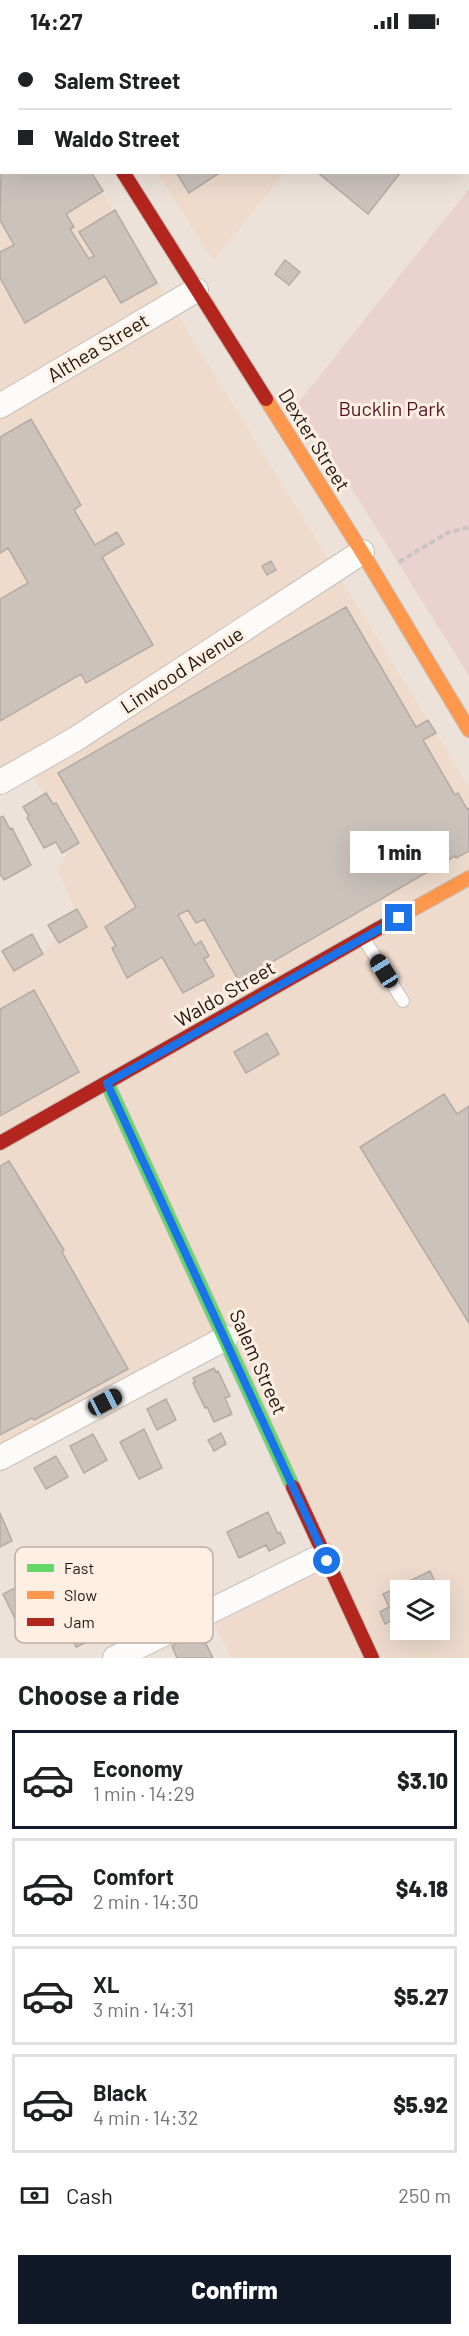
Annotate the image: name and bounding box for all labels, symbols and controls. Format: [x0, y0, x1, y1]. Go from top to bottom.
text: 14:27 [30, 8, 82, 34]
text: Salem Street [54, 67, 180, 93]
text: Waldo Street [54, 125, 180, 151]
street label: Althea Street [42, 307, 153, 387]
street label: Dexter Street [274, 384, 356, 495]
park label: Bucklin Park [338, 396, 446, 420]
street label: Linwood Avenue [116, 621, 247, 718]
callout: 1 min [350, 831, 448, 873]
text: 1 min [378, 840, 421, 864]
route end [385, 904, 412, 931]
car [367, 951, 401, 991]
street label: Waldo Street [170, 955, 279, 1031]
street label: Salem Street [225, 1305, 293, 1418]
car [85, 1386, 125, 1418]
legend [15, 1547, 213, 1643]
route start [313, 1547, 340, 1574]
text: Fast [64, 1558, 94, 1577]
map controls [390, 1580, 450, 1640]
button: layers [390, 1580, 450, 1640]
text: Slow [64, 1585, 97, 1604]
text: Jam [64, 1612, 95, 1631]
text: Choose a ride [18, 1678, 180, 1710]
icon: car [21, 1753, 75, 1807]
text: Economy [93, 1755, 183, 1781]
text: $3.10 [397, 1767, 448, 1793]
text: 1 min · 14:29 [93, 1781, 195, 1805]
icon: car [21, 1861, 75, 1915]
text: Comfort [93, 1863, 174, 1889]
text: $4.18 [396, 1875, 448, 1901]
text: 2 min · 14:30 [93, 1889, 199, 1913]
icon: car [21, 1969, 75, 2023]
text: XL [93, 1971, 119, 1997]
text: $5.27 [394, 1983, 448, 2009]
text: 3 min · 14:31 [93, 1997, 194, 2021]
icon: car [21, 2077, 75, 2131]
text: Black [93, 2079, 147, 2105]
text: $5.92 [393, 2091, 448, 2117]
text: 4 min · 14:32 [93, 2105, 198, 2129]
icon: cash [18, 2179, 51, 2212]
text: Cash [66, 2182, 113, 2208]
text: 250 m [398, 2183, 451, 2207]
button: Confirm [18, 2255, 451, 2324]

